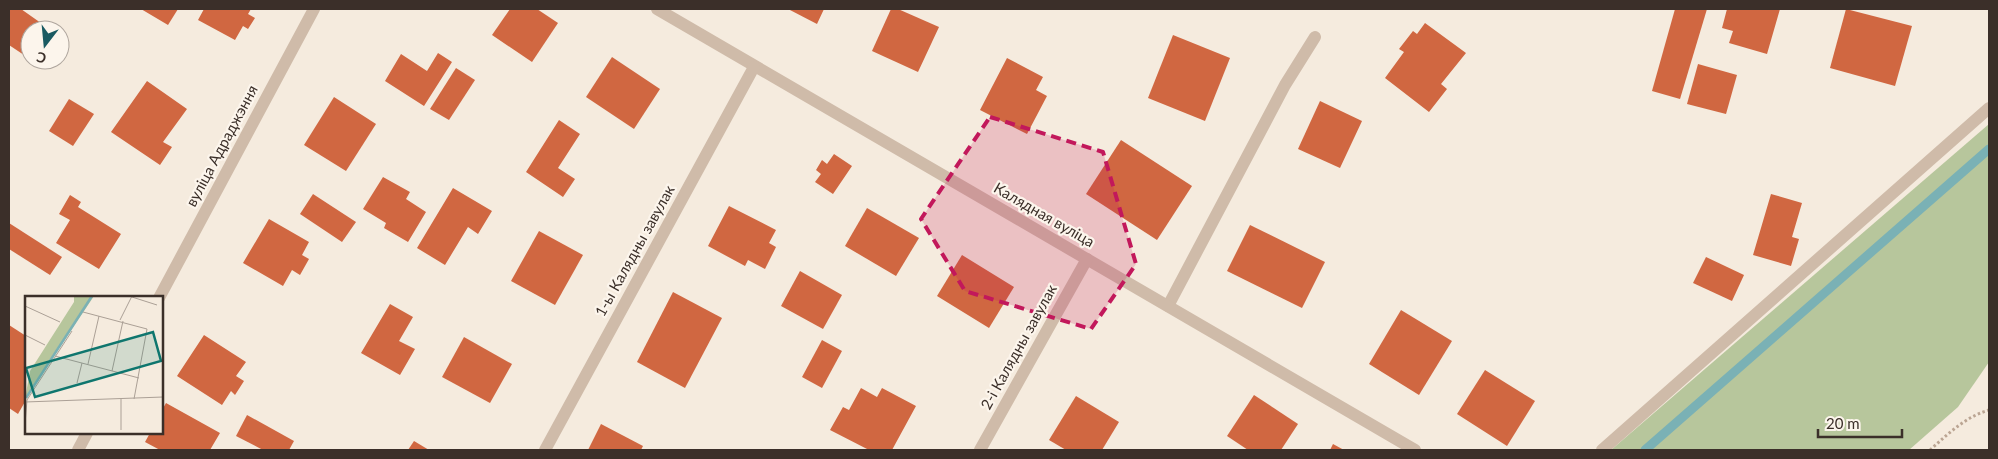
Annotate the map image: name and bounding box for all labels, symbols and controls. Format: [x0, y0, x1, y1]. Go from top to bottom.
north arrow [20, 20, 70, 70]
text: С [34, 48, 48, 67]
street label: вуліца Адраджэння [181, 82, 261, 209]
street label: Калядная вуліца [991, 178, 1098, 250]
street label: 1-ы Калядны завулак [591, 182, 678, 319]
street label: 2-і Калядны завулак [976, 281, 1060, 412]
inset map [25, 296, 162, 434]
scale bar [1818, 406, 1902, 438]
text: 20 m [1826, 414, 1860, 432]

